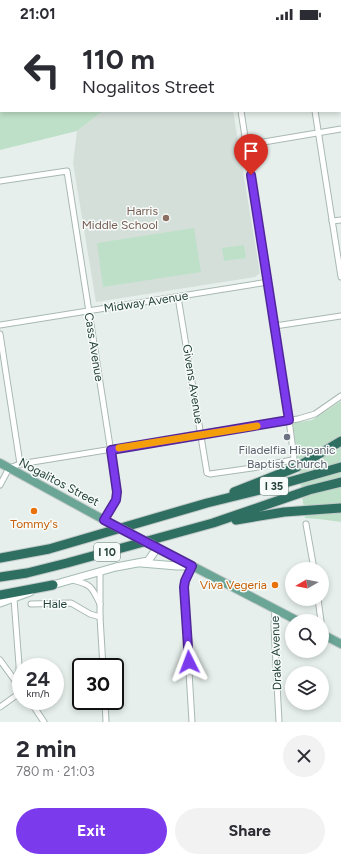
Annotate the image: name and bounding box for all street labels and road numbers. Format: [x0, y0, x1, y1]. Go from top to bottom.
street label: Midway Avenue [103, 288, 190, 316]
street label: Cass Avenue [82, 312, 106, 383]
street label: Givens Avenue [180, 343, 206, 425]
street label: Nogalitos Street [17, 455, 102, 509]
road number: I 35 [260, 477, 288, 495]
road number: I 10 [94, 543, 120, 561]
street label: Hale [43, 597, 68, 611]
street label: Drake Avenue [268, 615, 284, 690]

